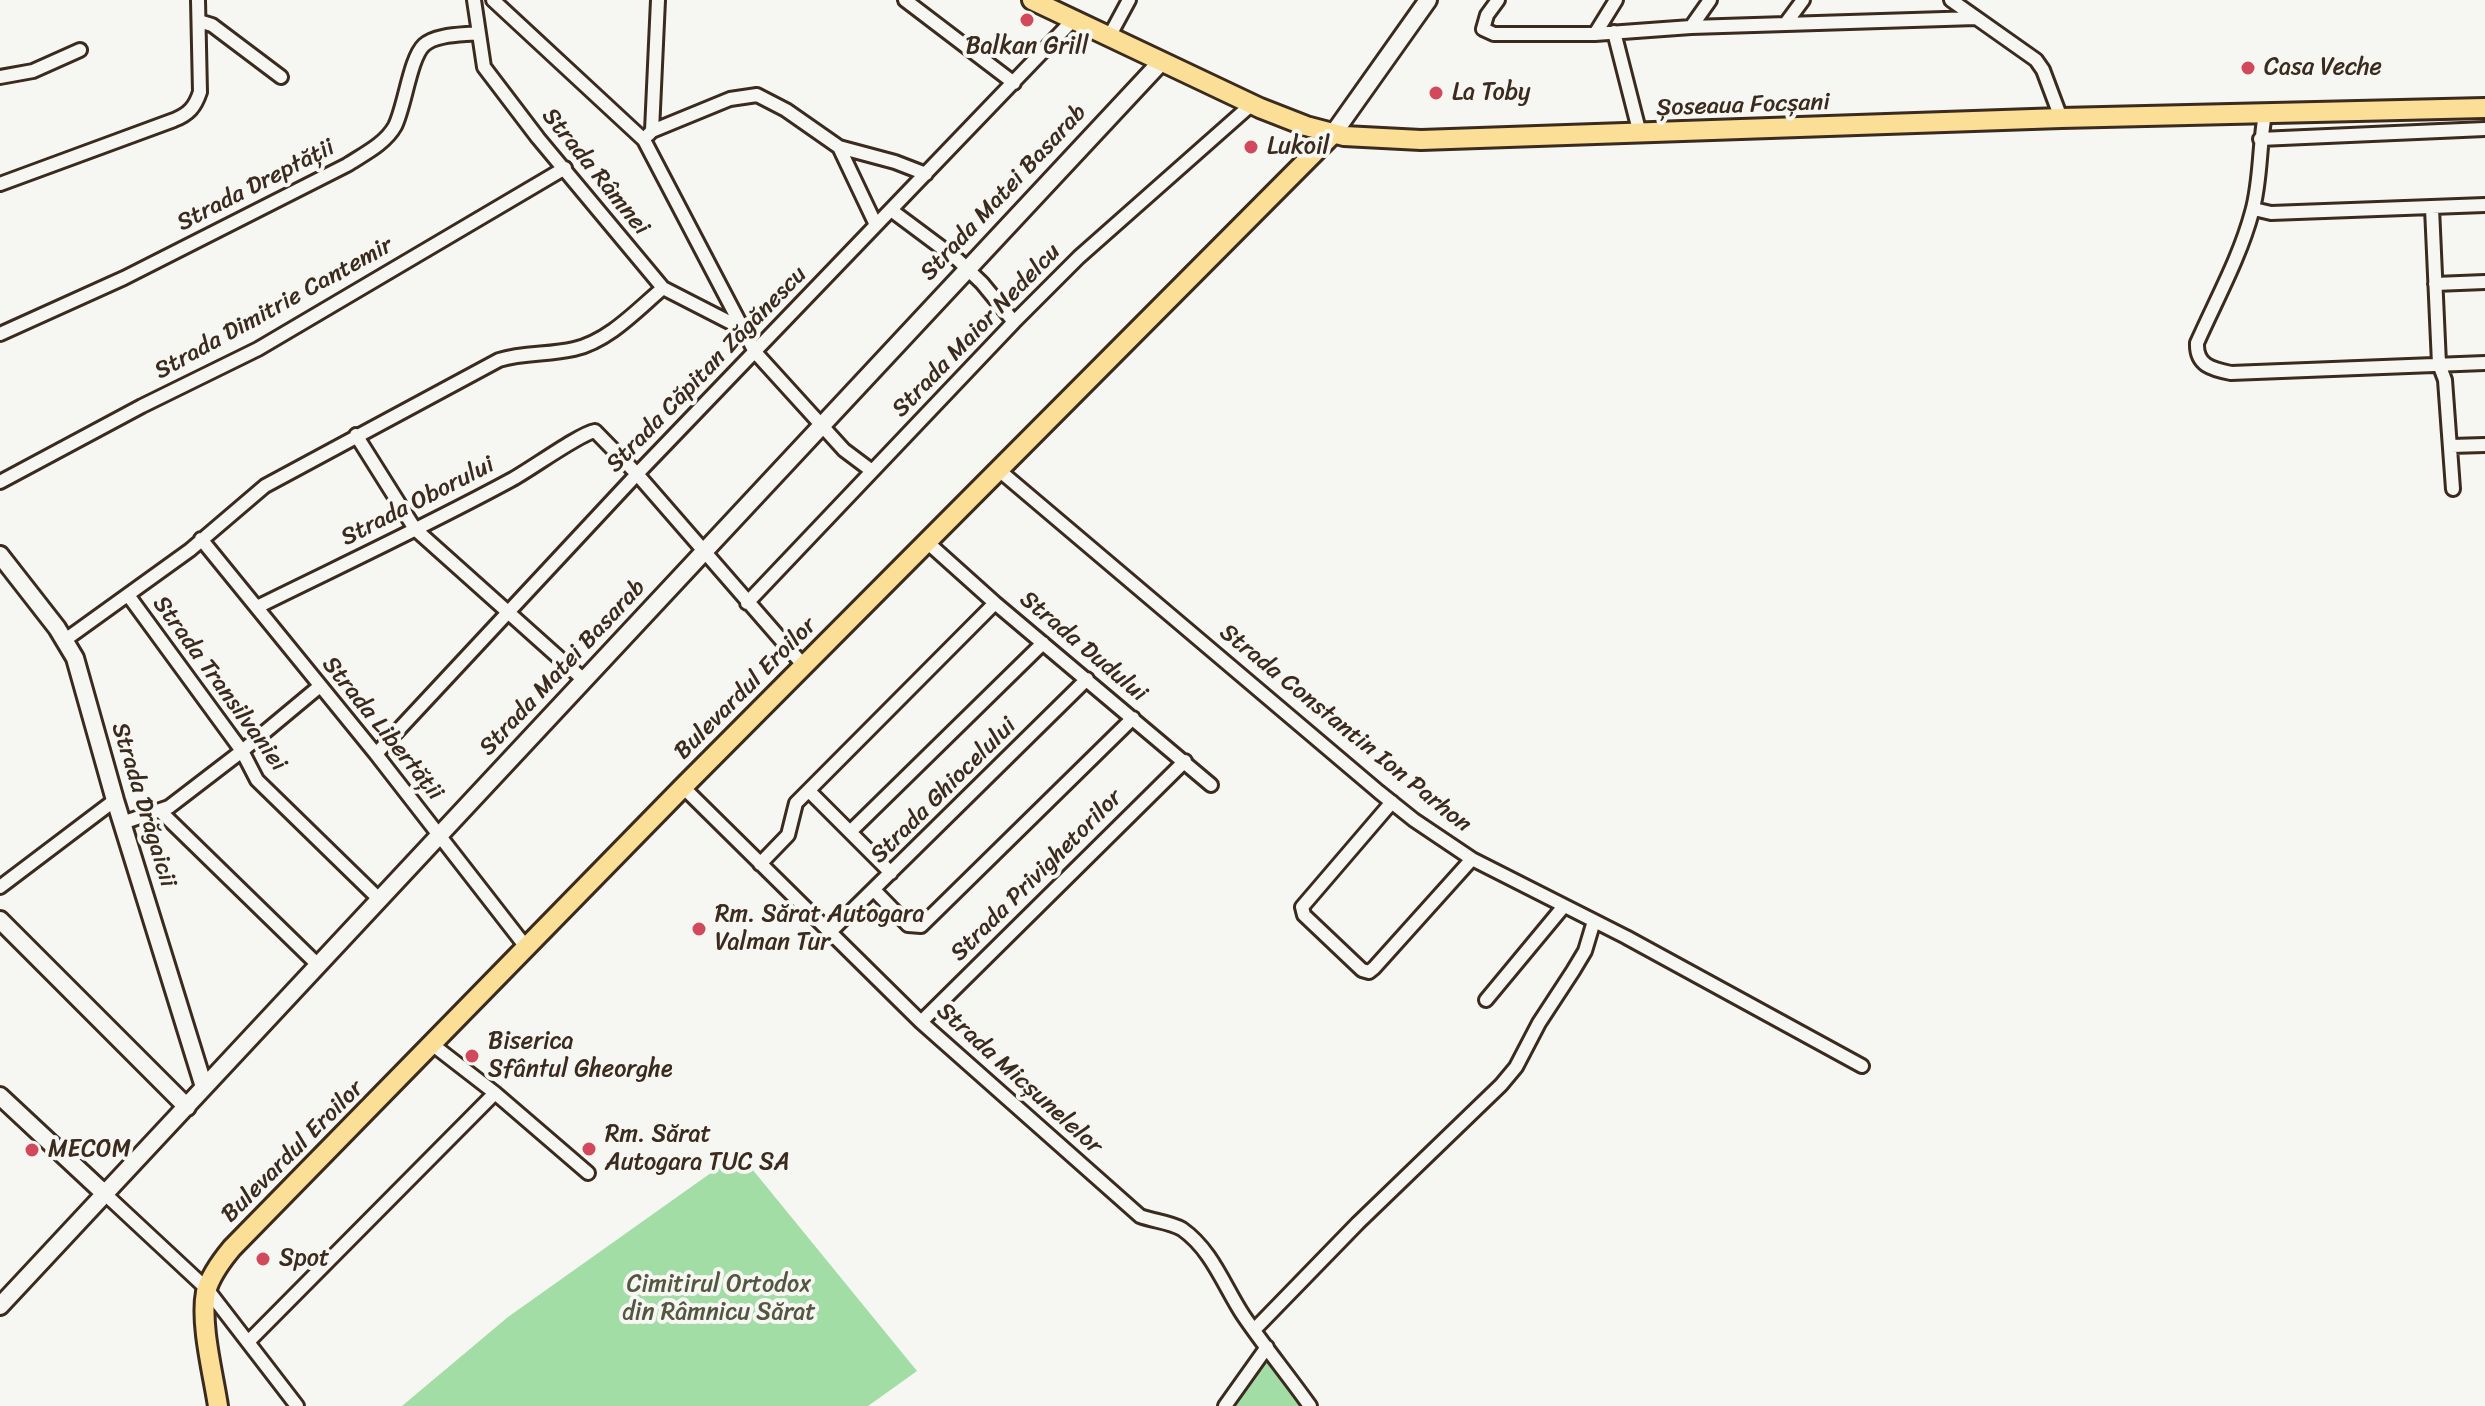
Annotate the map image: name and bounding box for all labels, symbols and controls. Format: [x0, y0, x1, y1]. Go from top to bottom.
marker: Balkan Grill [1018, 11, 1036, 29]
place label: Balkan Grill [965, 33, 1089, 61]
place label: Casa Veche [2264, 54, 2382, 82]
marker: Casa Veche [2239, 59, 2257, 77]
place label: La Toby [1452, 79, 1530, 107]
marker: La Toby [1427, 84, 1445, 102]
street label: Șoseaua Focșani [1656, 89, 1830, 123]
street label: Strada Matei Basarab [915, 99, 1093, 287]
street label: Strada Râmnei [535, 103, 655, 241]
place label: Lukoil [1267, 133, 1329, 161]
street label: Strada Dreptății [172, 134, 340, 238]
marker: Lukoil [1242, 138, 1260, 156]
street label: Strada Dimitrie Cantemir [150, 232, 398, 386]
street label: Strada Maior Nedelcu [887, 238, 1067, 424]
street label: Strada Căpitan Zăgănescu [601, 261, 813, 479]
street label: Strada Oborului [336, 451, 500, 553]
street label: Strada Matei Basarab [474, 574, 652, 762]
street label: Strada Dudului [1013, 585, 1153, 709]
street label: Strada Transilvaniei [146, 591, 292, 777]
street label: Bulevardul Eroilor [669, 612, 823, 766]
street label: Strada Constantin Ion Parhon [1213, 618, 1477, 840]
street label: Strada Libertății [315, 651, 449, 807]
street label: Strada Ghiocelului [865, 712, 1023, 870]
street label: Strada Drăgaicii [104, 719, 182, 891]
street label: Strada Privighetorilor [945, 784, 1129, 968]
place label: Rm. Sărat Autogara Valman Tur [715, 901, 925, 957]
marker: Rm. Sărat Autogara Valman Tur [690, 920, 708, 938]
street label: Strada Micșunelelor [930, 997, 1108, 1161]
place label: Biserica Sfântul Gheorghe [488, 1028, 672, 1084]
marker: Biserica Sfântul Gheorghe [463, 1047, 481, 1065]
street label: Bulevardul Eroilor [216, 1075, 370, 1229]
place label: Rm. Sărat Autogara TUC SA [605, 1121, 790, 1177]
place label: MECOM [48, 1136, 131, 1164]
marker: Rm. Sărat Autogara TUC SA [580, 1140, 598, 1158]
marker: MECOM [23, 1141, 41, 1159]
place label: Spot [279, 1245, 329, 1273]
marker: Spot [254, 1250, 272, 1268]
park label: Cimitirul Ortodox din Râmnicu Sărat [622, 1271, 816, 1327]

